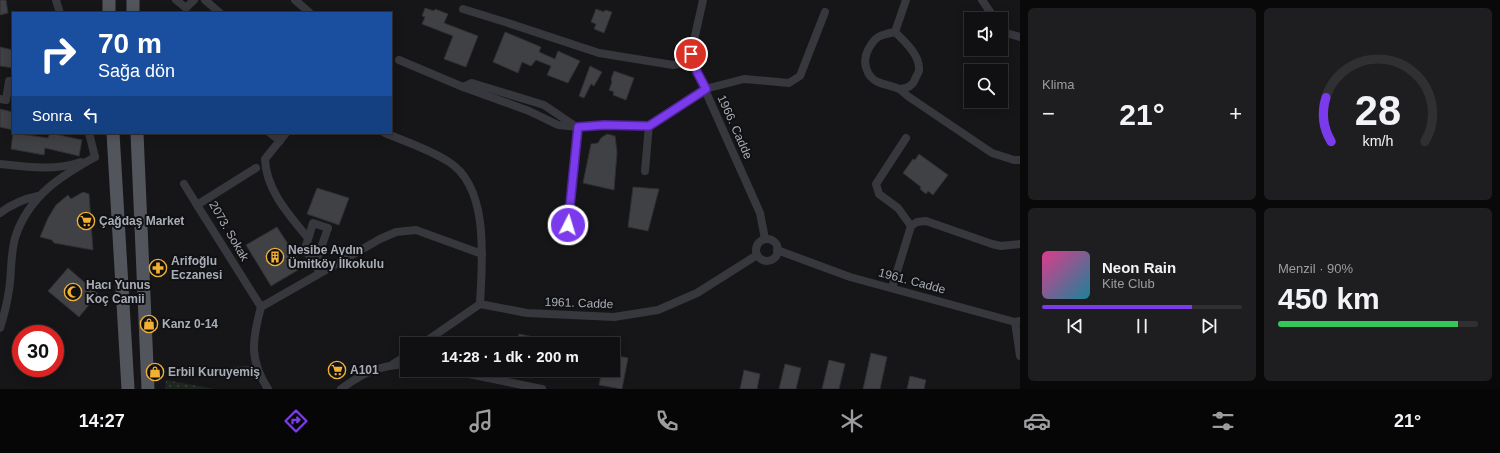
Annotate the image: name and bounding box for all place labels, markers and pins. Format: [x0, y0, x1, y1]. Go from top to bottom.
pin [674, 37, 708, 71]
supermarket icon: Çağdaş Market [76, 211, 96, 231]
place label: Çağdaş Market [99, 214, 184, 228]
place label: Nesibe Aydın Ümitköy İlkokulu [288, 243, 384, 271]
building icon: Nesibe Aydın Ümitköy İlkokulu [265, 247, 285, 267]
place label: Arifoğlu Eczanesi [171, 254, 222, 282]
pharmacy icon: Arifoğlu Eczanesi [148, 258, 168, 278]
place label: Hacı Yunus Koç Camii [86, 278, 151, 306]
mosque icon: Hacı Yunus Koç Camii [63, 282, 83, 302]
shop icon: Kanz 0-14 [139, 314, 159, 334]
place label: Kanz 0-14 [162, 317, 218, 331]
supermarket icon: A101 [327, 360, 347, 380]
shop icon: Erbil Kuruyemiş [145, 362, 165, 382]
place label: A101 [350, 363, 379, 377]
place label: Erbil Kuruyemiş [168, 365, 260, 379]

